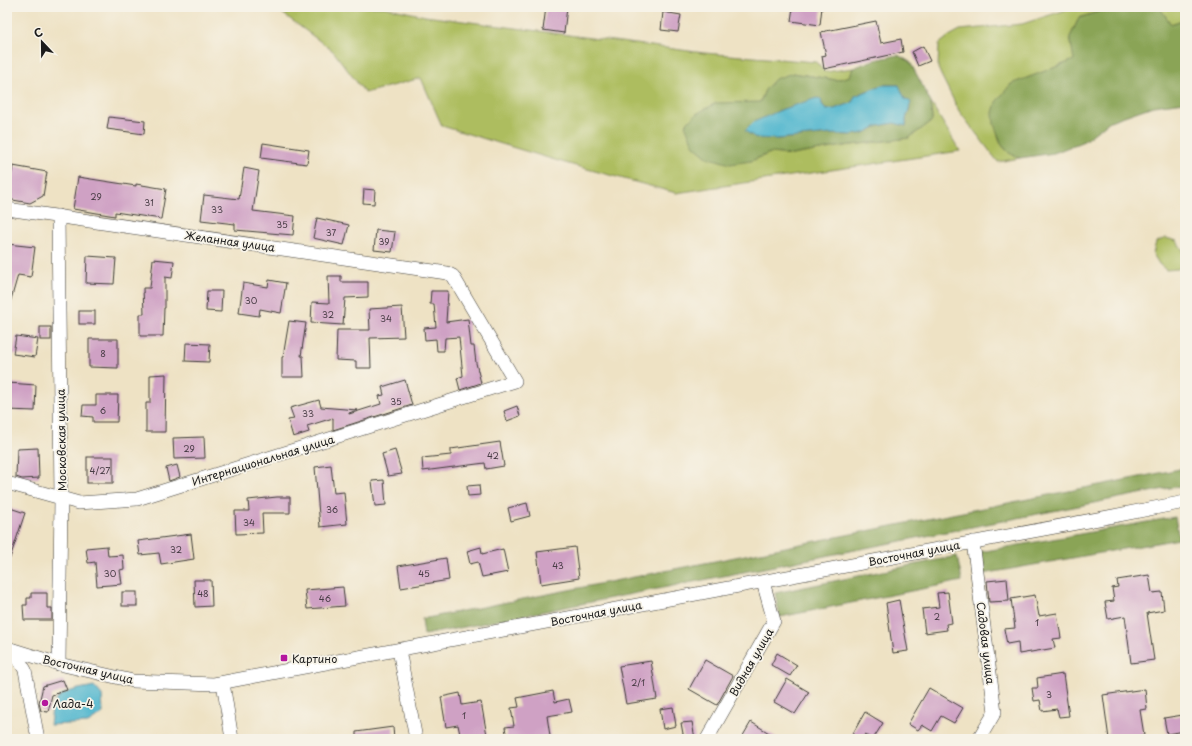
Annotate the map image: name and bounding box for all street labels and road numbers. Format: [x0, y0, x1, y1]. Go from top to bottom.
street label: Желанная улица [184, 226, 276, 256]
street label: Московская улица [52, 389, 70, 491]
street label: Интернациональная улица [190, 430, 336, 490]
street label: Восточная улица [867, 536, 961, 570]
street label: Восточная улица [549, 596, 643, 630]
street label: Садовая улица [973, 601, 999, 685]
street label: Видная улица [725, 625, 777, 699]
street label: Восточная улица [41, 650, 135, 688]

